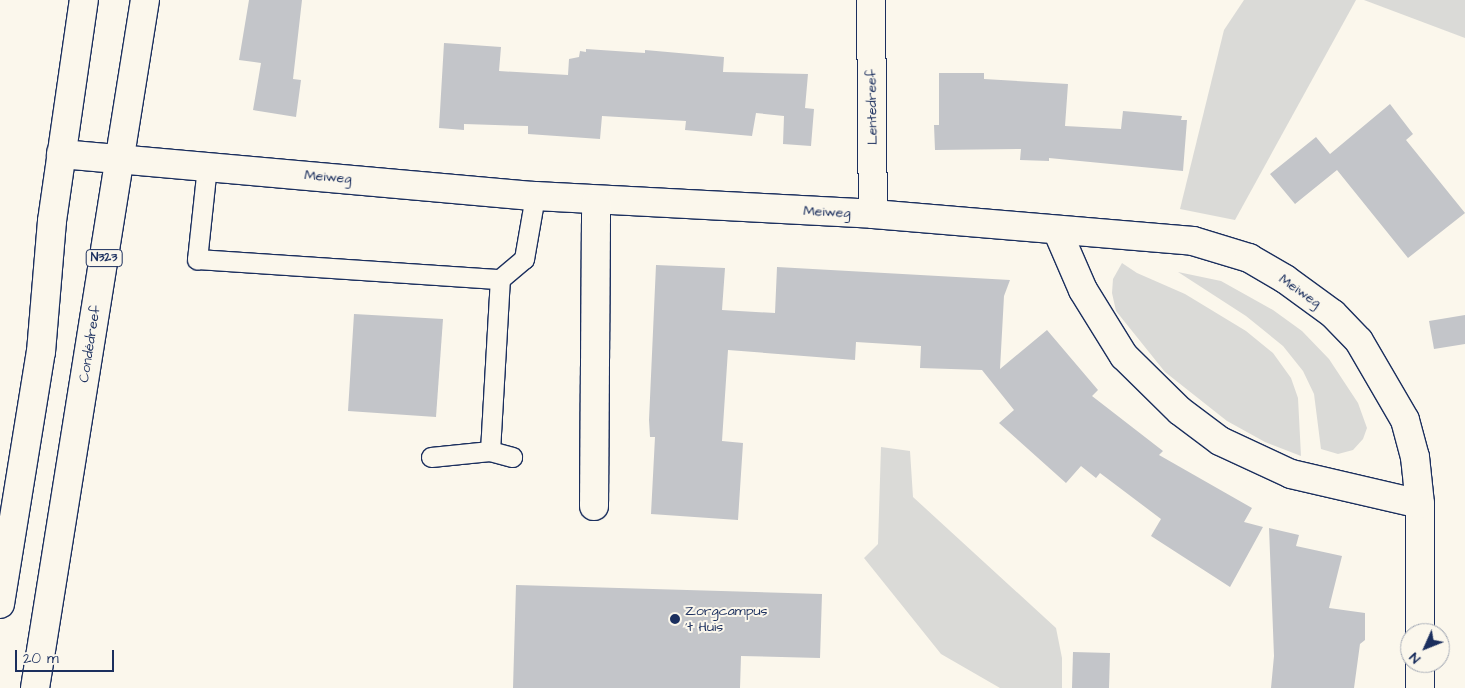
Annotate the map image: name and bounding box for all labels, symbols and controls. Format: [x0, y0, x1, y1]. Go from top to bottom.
street label: Lentedreef [863, 69, 881, 145]
street label: Meiweg [304, 167, 352, 187]
street label: Meiweg [803, 202, 851, 222]
road number: N323 [85, 248, 123, 268]
street label: Meiweg [1276, 271, 1324, 311]
street label: Condédreef [76, 304, 104, 384]
place label: Zorgcampus 't Huis [685, 603, 768, 636]
marker: Zorgcampus 't Huis [669, 613, 681, 625]
north arrow [1400, 623, 1450, 673]
scale bar [18, 640, 116, 672]
text: 20 m [23, 648, 59, 669]
text: N [1405, 648, 1425, 668]

